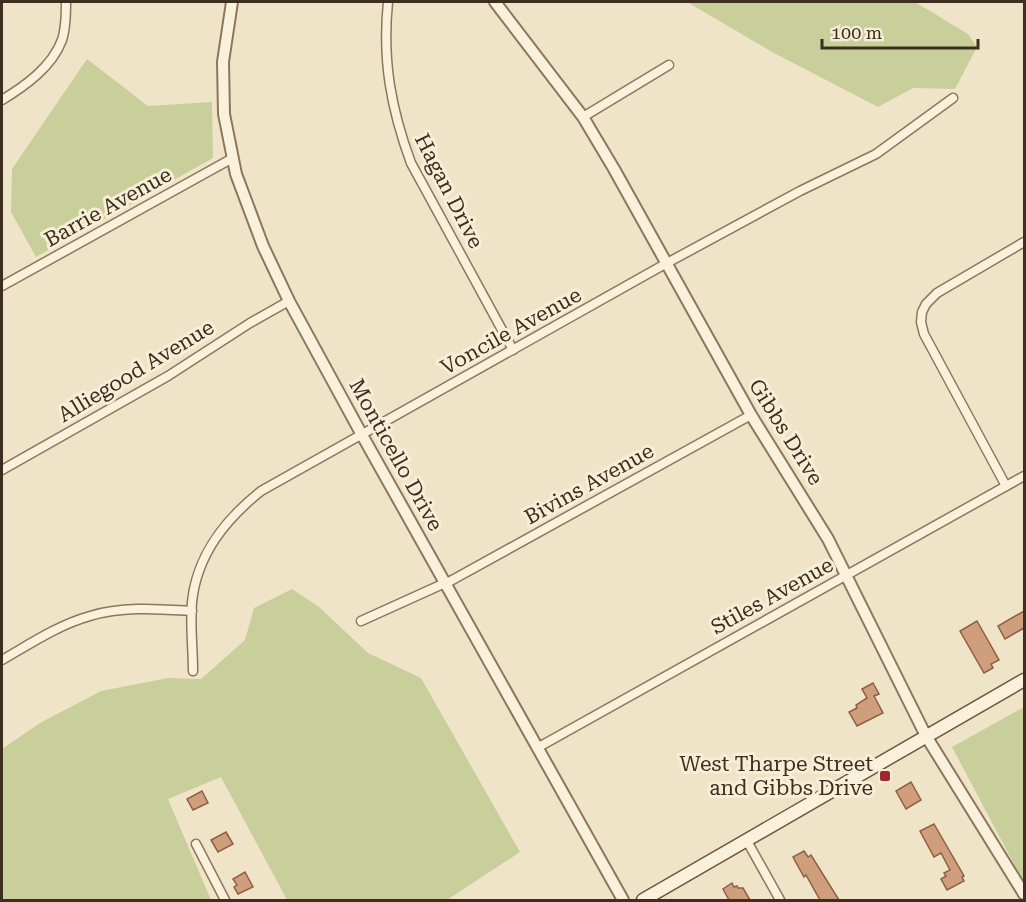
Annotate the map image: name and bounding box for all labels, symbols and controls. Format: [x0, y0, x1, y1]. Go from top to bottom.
scale bar [822, 12, 978, 50]
text: 100 m [831, 22, 882, 43]
street label: Hagan Drive [410, 130, 488, 252]
street label: Barrie Avenue [40, 162, 176, 252]
street label: Voncile Avenue [437, 282, 585, 380]
street label: Alliegood Avenue [54, 315, 218, 427]
street label: Monticello Drive [344, 375, 448, 535]
street label: Gibbs Drive [744, 375, 828, 489]
street label: Bivins Avenue [520, 439, 658, 529]
street label: Stiles Avenue [707, 553, 837, 639]
place label: West Tharpe Street and Gibbs Drive [679, 752, 873, 800]
marker: West Tharpe Street and Gibbs Drive [878, 769, 892, 783]

